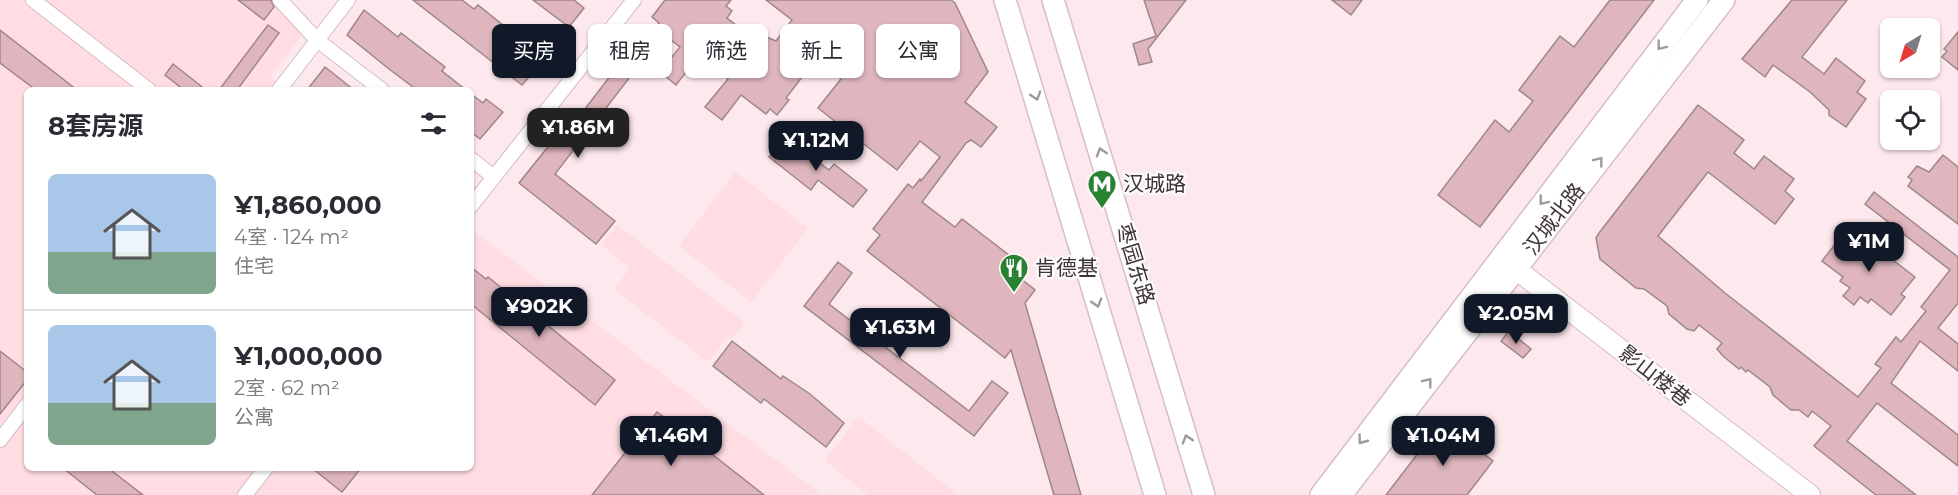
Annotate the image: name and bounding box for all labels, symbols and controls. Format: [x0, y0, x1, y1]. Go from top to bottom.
north arrow [1880, 18, 1940, 78]
map controls [1880, 18, 1940, 150]
chip: 买房 [492, 24, 576, 78]
chip: 租房 [588, 24, 672, 78]
chip: 筛选 [684, 24, 768, 78]
chip: 新上 [780, 24, 864, 78]
chip: 公寓 [876, 24, 960, 78]
one-way arrow [1658, 40, 1669, 51]
one-way arrow [1029, 90, 1041, 101]
button: locate [1880, 90, 1940, 150]
icon: filters [417, 107, 450, 140]
pin: ¥1.86M [529, 108, 627, 159]
text: 8套房源 [48, 110, 143, 142]
text: ¥1.86M [541, 115, 615, 139]
pin: ¥1.12M [767, 121, 865, 172]
text: ¥1.12M [783, 128, 849, 152]
one-way arrow [1096, 147, 1108, 158]
one-way arrow [1591, 157, 1602, 168]
metro station icon: 汉城路 [1086, 168, 1118, 210]
place label: 汉城路 [1123, 171, 1186, 196]
street label: 汉城北路 [1518, 178, 1589, 259]
text: ¥1,860,000 [234, 189, 382, 221]
one-way arrow [1539, 194, 1550, 205]
icon: home [96, 198, 168, 270]
street label: 枣园东路 [1111, 220, 1160, 308]
pin: ¥1M [1840, 222, 1898, 273]
text: 4室 · 124 m² [234, 225, 349, 249]
text: ¥1M [1848, 229, 1890, 253]
restaurant icon: 肯德基 [998, 252, 1030, 294]
text: 住宅 [234, 254, 274, 278]
place label: 肯德基 [1035, 255, 1098, 280]
pin: ¥902K [497, 287, 581, 338]
text: ¥902K [505, 294, 573, 318]
pin: ¥2.05M [1467, 294, 1565, 345]
one-way arrow [1090, 297, 1102, 308]
text: ¥2.05M [1478, 301, 1554, 325]
pin: ¥1.63M [851, 308, 949, 359]
text: ¥1.63M [864, 315, 936, 339]
text: ¥1,000,000 [234, 340, 383, 372]
street label: 影山楼巷 [1615, 340, 1696, 411]
icon: home [96, 349, 168, 421]
text: 2室 · 62 m² [234, 376, 339, 400]
one-way arrow [1421, 378, 1432, 389]
text: 公寓 [234, 405, 274, 429]
pin: ¥1.46M [622, 416, 720, 467]
pin: ¥1.04M [1394, 416, 1492, 467]
text: ¥1.46M [634, 423, 708, 447]
text: ¥1.04M [1406, 423, 1480, 447]
one-way arrow [1182, 434, 1194, 445]
one-way arrow [1358, 434, 1369, 445]

